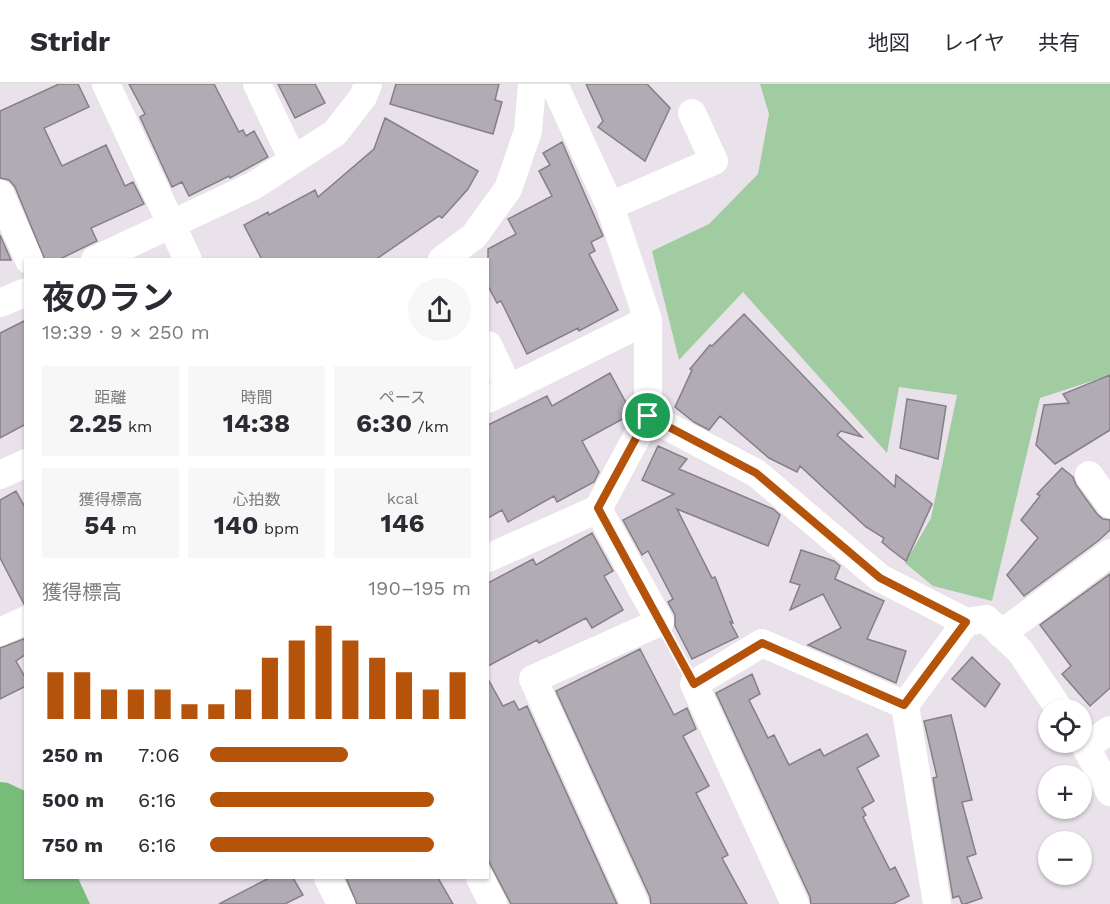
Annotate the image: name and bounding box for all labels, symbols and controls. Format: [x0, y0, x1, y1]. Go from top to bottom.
text: Stridr [30, 25, 110, 58]
text: 地図 [868, 30, 910, 55]
text: レイヤ [943, 30, 1005, 55]
text: 共有 [1038, 30, 1080, 55]
text: 夜のラン [42, 278, 174, 317]
button: share [408, 278, 471, 341]
text: 19:39 · 9 × 250 m [42, 320, 210, 344]
text: 距離 [94, 388, 127, 407]
text: 時間 [240, 388, 273, 407]
text: ペース [379, 388, 426, 407]
pin [622, 390, 673, 441]
icon: arrive [631, 399, 664, 432]
text: 2.25 [69, 408, 122, 438]
text: 14:38 [223, 408, 290, 438]
text: 6:30 [356, 408, 412, 438]
text: km [122, 417, 152, 436]
text: /km [412, 417, 449, 436]
text: kcal [387, 489, 418, 508]
text: 獲得標高 [78, 490, 143, 509]
text: 心拍数 [232, 490, 281, 509]
text: 146 [380, 508, 425, 538]
text: 54 [84, 510, 116, 540]
text: 140 [214, 510, 258, 540]
text: m [116, 519, 137, 538]
text: bpm [258, 519, 299, 538]
text: 190–195 m [368, 576, 471, 600]
text: 獲得標高 [42, 580, 122, 604]
map controls [1038, 699, 1092, 885]
button: locate [1038, 699, 1092, 753]
text: 250 m [42, 743, 103, 767]
text: 7:06 [138, 743, 180, 767]
button: + [1038, 765, 1092, 819]
text: 500 m [42, 788, 104, 812]
text: 6:16 [138, 788, 176, 812]
button: − [1038, 831, 1092, 885]
text: 750 m [42, 833, 103, 857]
text: 6:16 [138, 833, 176, 857]

